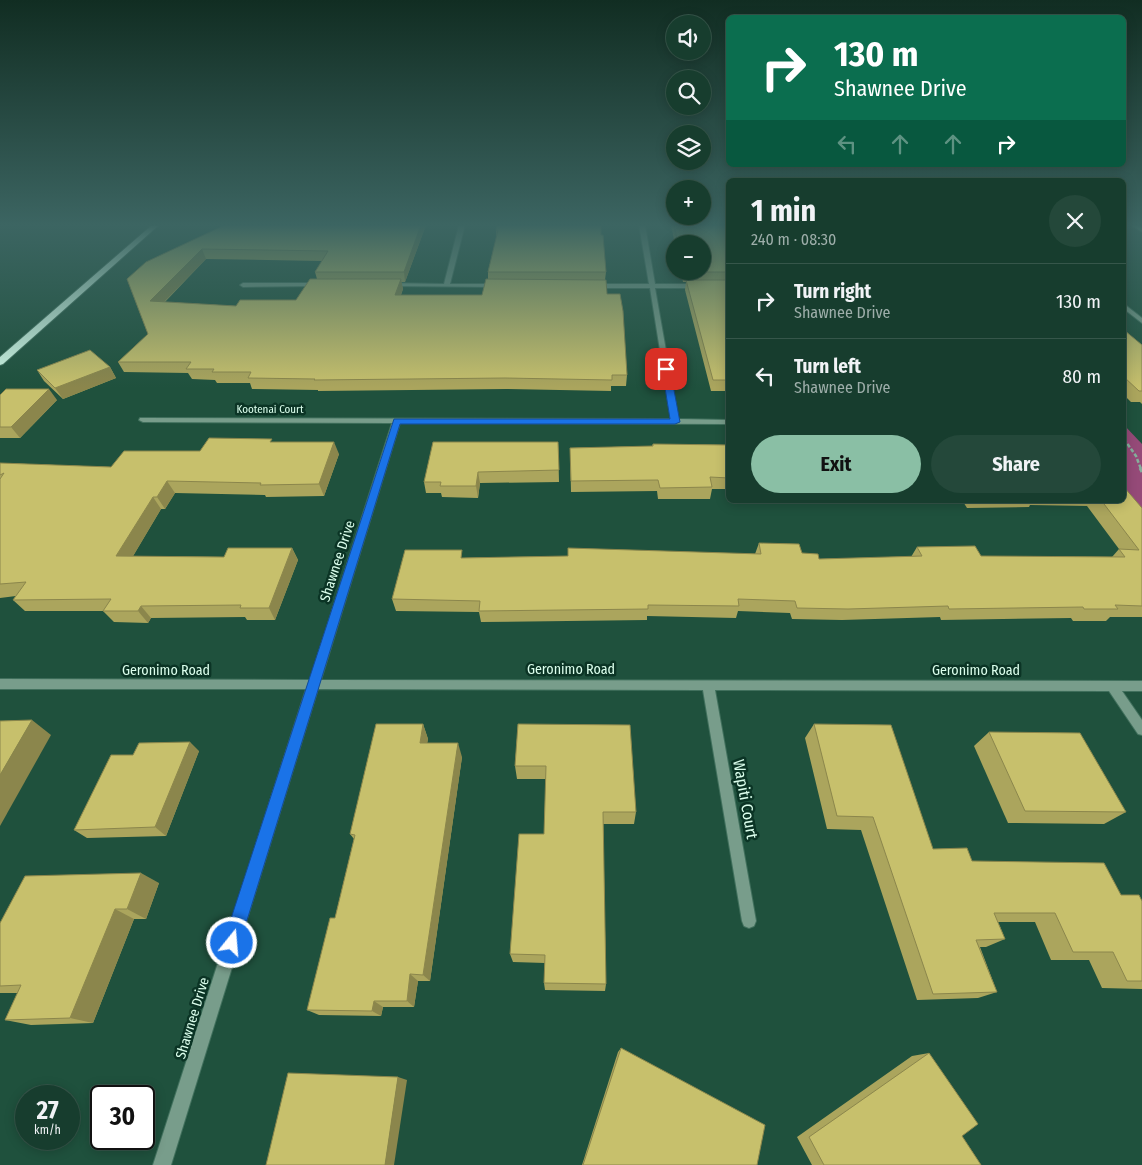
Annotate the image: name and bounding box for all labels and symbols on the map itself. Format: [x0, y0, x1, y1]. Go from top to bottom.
pin [645, 348, 687, 390]
street label: Kootenai Court [237, 403, 304, 416]
street label: Shawnee Drive [316, 518, 359, 604]
street label: Geronimo Road [527, 661, 615, 678]
street label: Geronimo Road [122, 662, 210, 679]
street label: Geronimo Road [932, 662, 1020, 679]
street label: Wapiti Court [729, 758, 762, 841]
position arrow [205, 916, 257, 968]
street label: Shawnee Drive [172, 975, 213, 1061]
speed limit sign: 30 [90, 1085, 155, 1150]

